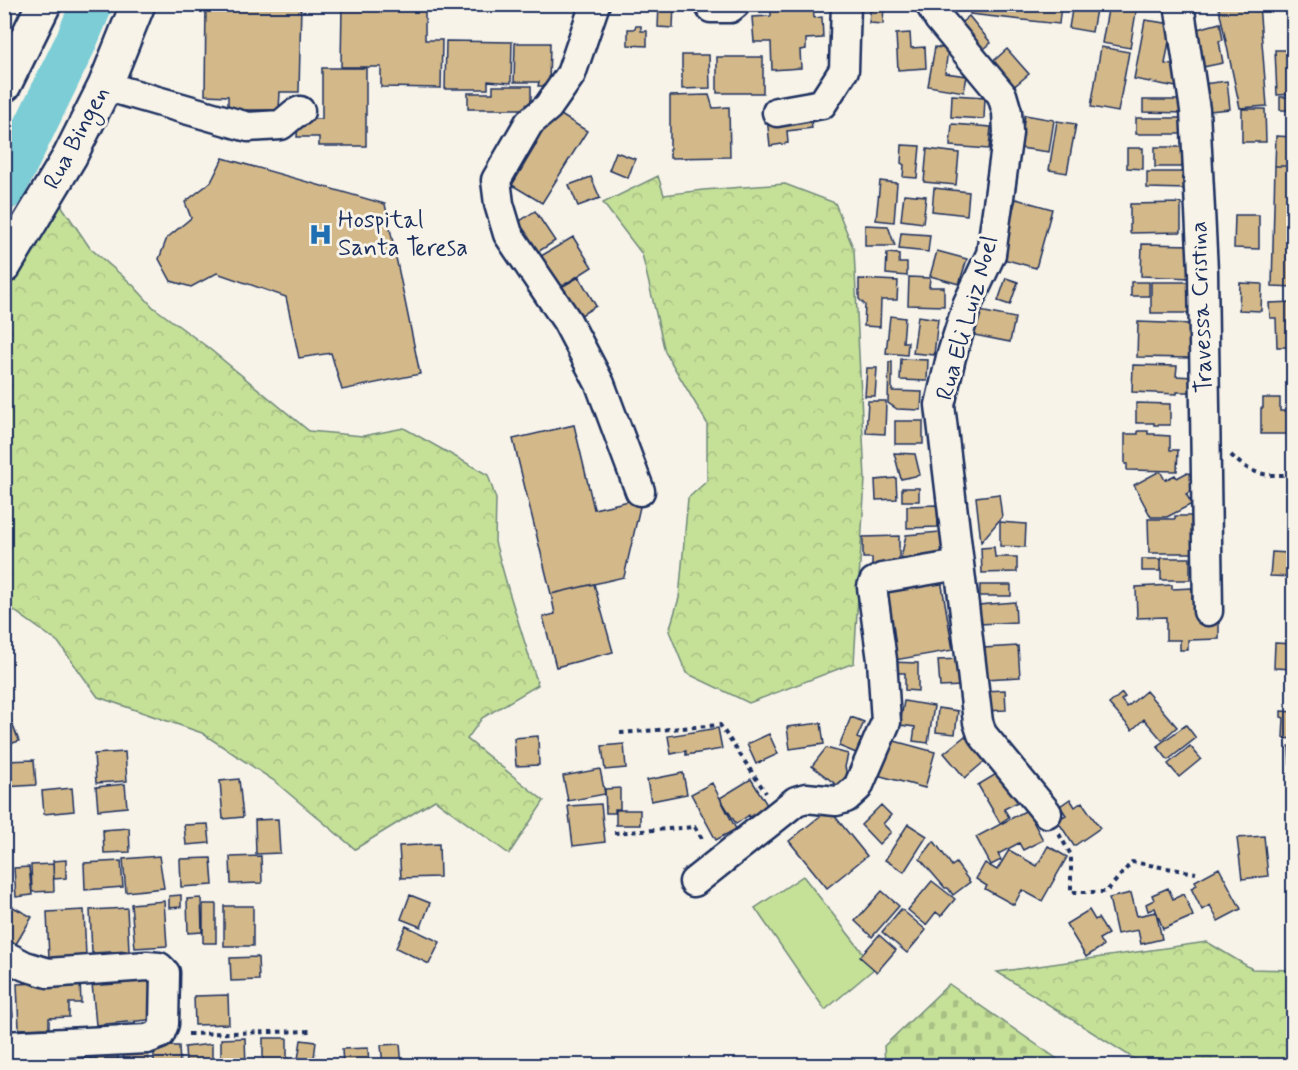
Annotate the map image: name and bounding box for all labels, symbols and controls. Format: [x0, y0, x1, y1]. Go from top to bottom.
street label: Rua Bingen [37, 81, 119, 196]
place label: Hospital Santa Teresa [338, 205, 468, 264]
street label: Travessa Cristina [1184, 220, 1220, 394]
hospital icon: Hospital Santa Teresa [307, 221, 333, 247]
street label: Rua Eli Luiz Noel [930, 232, 1006, 404]

